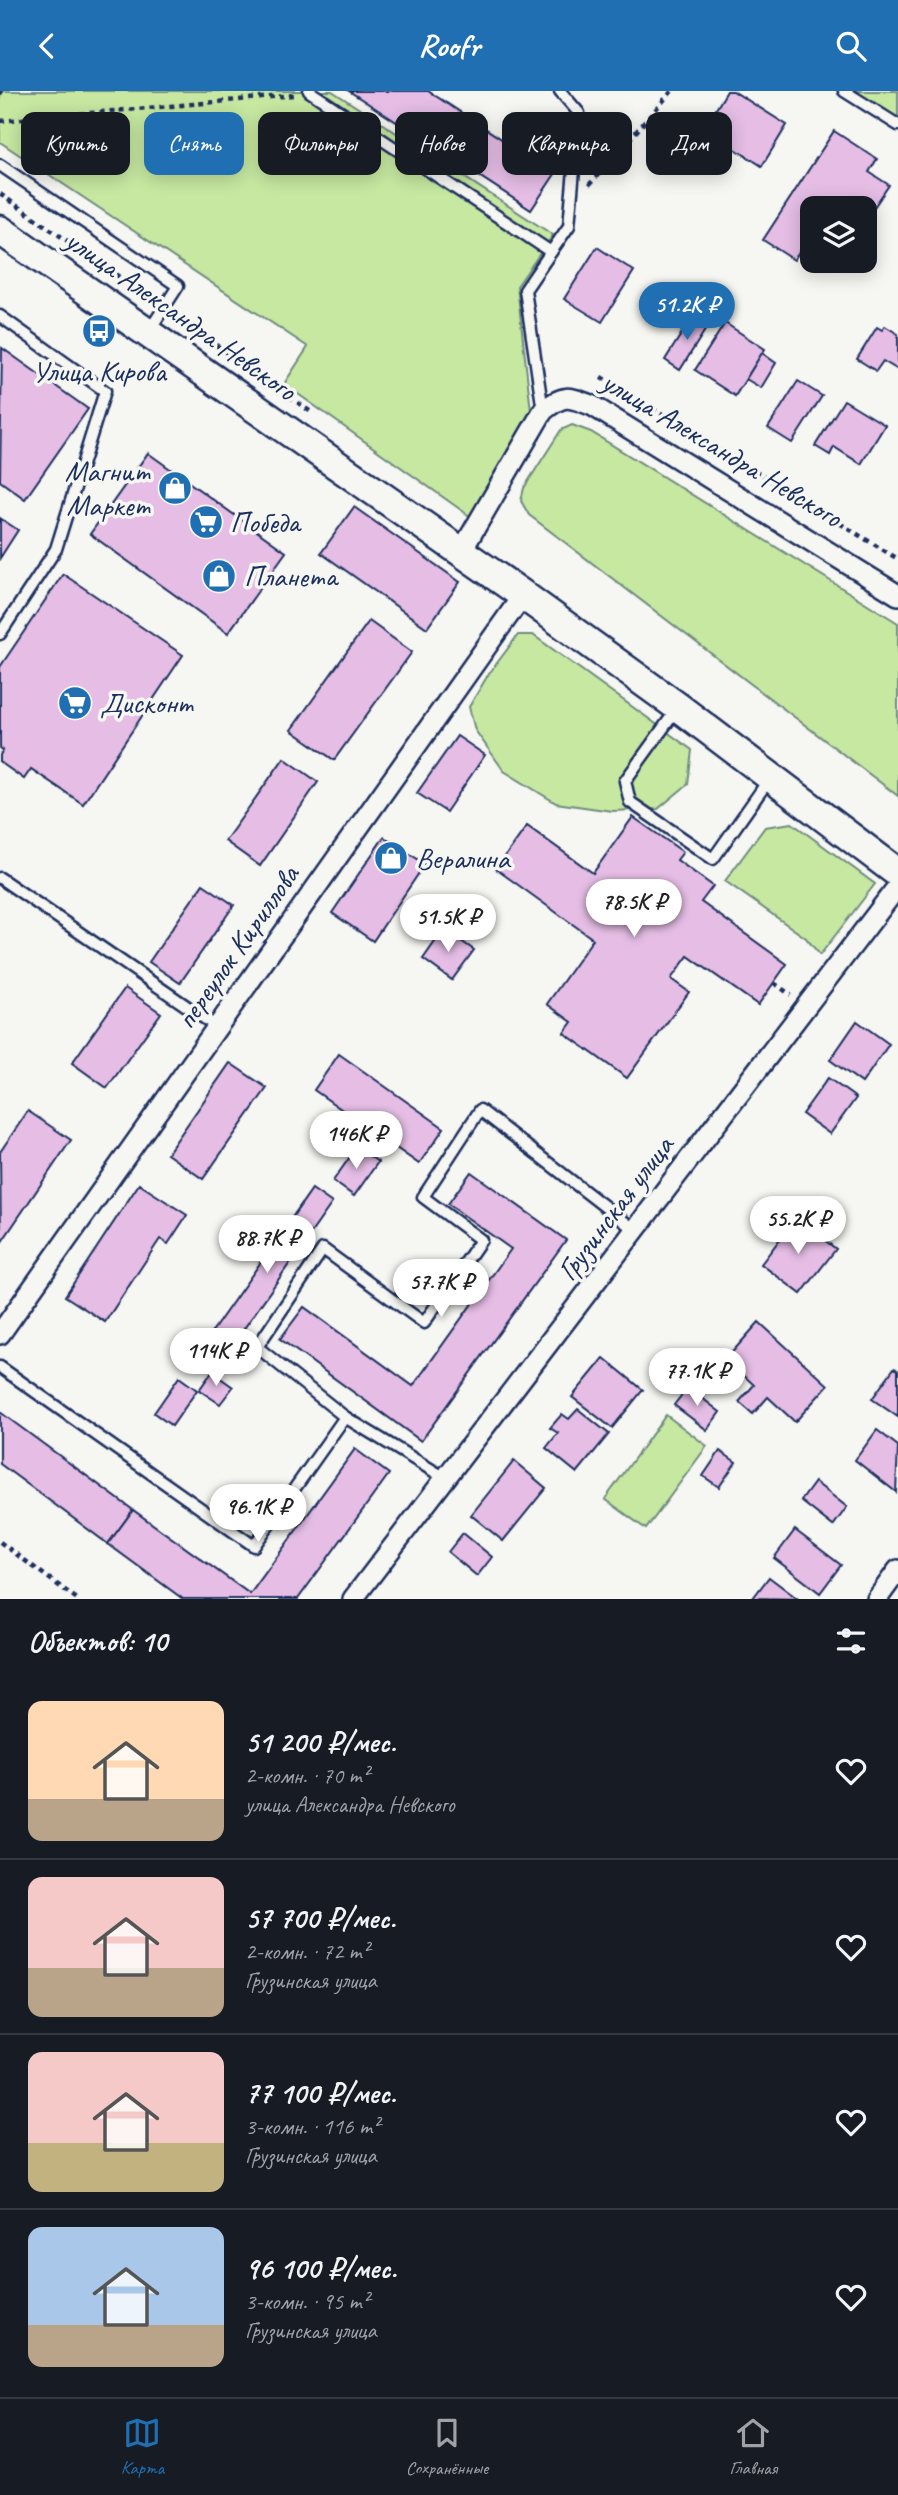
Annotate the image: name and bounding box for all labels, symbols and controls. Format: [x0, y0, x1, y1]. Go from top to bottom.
text: Roofr [418, 25, 480, 66]
icon: back [28, 27, 66, 65]
icon: search [832, 27, 870, 65]
chip: Купить [21, 112, 130, 175]
chip: Снять [144, 112, 244, 175]
chip: Фильтры [258, 112, 381, 175]
chip: Новое [395, 112, 488, 175]
chip: Квартира [502, 112, 632, 175]
chip: Дом [646, 112, 732, 175]
map controls [800, 196, 877, 273]
button: layers [800, 196, 877, 273]
street label: улица Александра Невского [56, 220, 305, 410]
pin: 51.2K ₽ [622, 282, 752, 342]
text: 51.2K ₽ [655, 290, 719, 319]
bus stop icon: Улица Кирова [80, 312, 118, 350]
place label: Улица Кирова [32, 352, 168, 390]
street label: улица Александра Невского [593, 361, 850, 536]
place label: Магнит Маркет [65, 452, 151, 524]
shop icon: Магнит Маркет [156, 469, 194, 507]
supermarket icon: Победа [187, 503, 225, 541]
place label: Победа [230, 503, 302, 541]
shop icon: Планета [200, 557, 238, 595]
place label: Планета [244, 557, 339, 595]
supermarket icon: Дисконт [56, 684, 94, 722]
place label: Дисконт [100, 684, 195, 722]
shop icon: Вералина [372, 839, 410, 877]
place label: Вералина [416, 839, 511, 877]
street label: переулок Кириллова [167, 856, 308, 1036]
pin: 78.5K ₽ [569, 879, 699, 939]
text: 78.5K ₽ [602, 887, 666, 916]
pin: 51.5K ₽ [383, 895, 513, 954]
text: 51.5K ₽ [416, 902, 480, 931]
pin: 146K ₽ [299, 1111, 413, 1171]
text: 146K ₽ [326, 1119, 386, 1148]
street label: Грузинская улица [548, 1127, 683, 1288]
pin: 55.2K ₽ [733, 1197, 863, 1256]
text: 55.2K ₽ [766, 1204, 830, 1233]
pin: 88.7K ₽ [202, 1215, 332, 1275]
text: 88.7K ₽ [235, 1223, 299, 1252]
pin: 57.7K ₽ [376, 1259, 506, 1319]
text: 57.7K ₽ [409, 1267, 473, 1296]
pin: 114K ₽ [159, 1329, 273, 1388]
text: 114K ₽ [186, 1336, 246, 1365]
pin: 77.1K ₽ [632, 1349, 762, 1408]
text: 77.1K ₽ [665, 1356, 729, 1385]
pin: 96.1K ₽ [193, 1485, 323, 1544]
text: 96.1K ₽ [226, 1492, 290, 1521]
text: Объектов: 10 [28, 1622, 167, 1660]
icon: filters [832, 1622, 870, 1660]
text: 51 200 ₽/мес. [245, 1723, 396, 1761]
icon: home [84, 1729, 168, 1813]
icon: heart [832, 1752, 870, 1790]
text: 2-комн. · 70 m² [245, 1761, 369, 1790]
text: улица Александра Невского [245, 1790, 455, 1819]
text: 57 700 ₽/мес. [245, 1899, 395, 1937]
icon: home [84, 1905, 168, 1989]
icon: heart [832, 1928, 870, 1966]
text: 2-комн. · 72 m² [245, 1937, 369, 1966]
text: Грузинская улица [245, 1966, 377, 1995]
text: 77 100 ₽/мес. [245, 2074, 396, 2112]
icon: home [84, 2080, 168, 2164]
icon: heart [832, 2103, 870, 2141]
text: 3-комн. · 116 m² [245, 2112, 379, 2141]
text: Грузинская улица [245, 2141, 377, 2170]
text: 96 100 ₽/мес. [245, 2249, 396, 2287]
icon: home [84, 2255, 168, 2339]
icon: heart [832, 2278, 870, 2316]
text: 3-комн. · 95 m² [245, 2287, 369, 2316]
text: Грузинская улица [245, 2316, 377, 2345]
tab: Карта [121, 2414, 164, 2480]
tab: Сохранённые [406, 2414, 488, 2480]
tab: Главная [730, 2414, 777, 2480]

